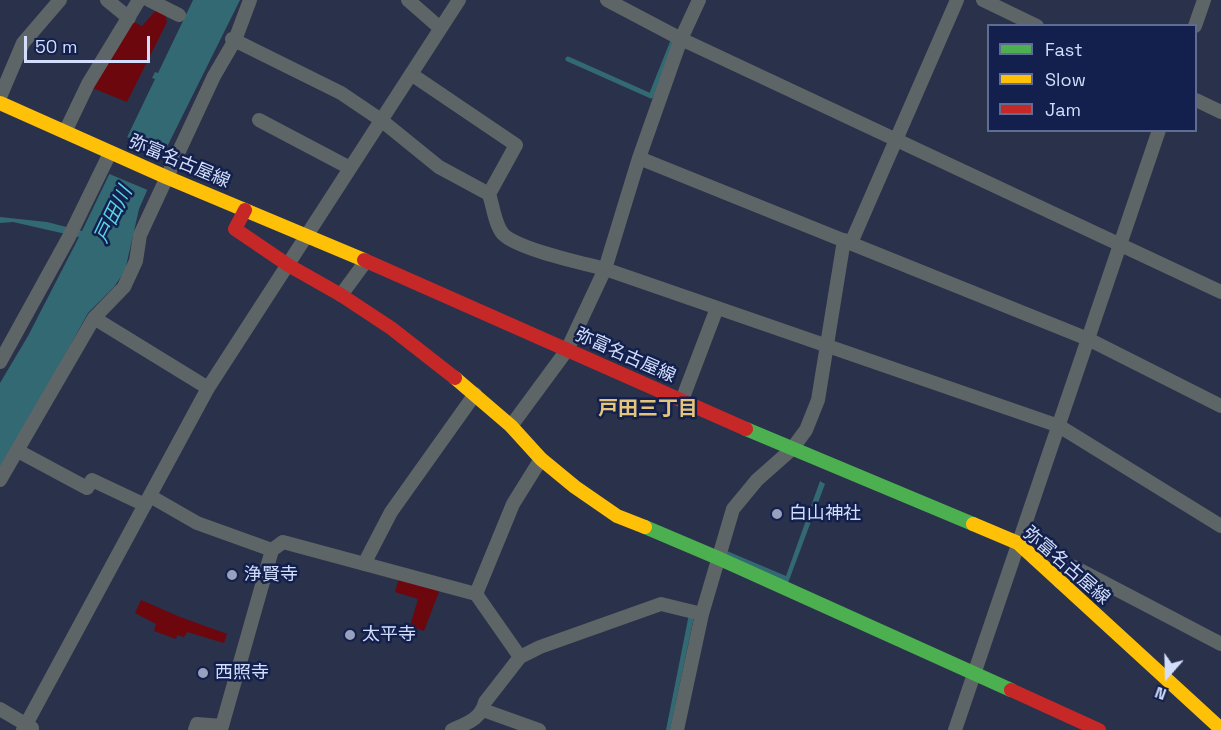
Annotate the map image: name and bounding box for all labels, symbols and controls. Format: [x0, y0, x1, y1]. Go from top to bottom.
scale bar [27, 24, 153, 62]
legend [987, 24, 1197, 132]
text: 50 m [35, 35, 77, 58]
text: Fast [1045, 38, 1082, 61]
text: Slow [1045, 68, 1086, 91]
text: Jam [1045, 98, 1081, 121]
street label: 弥富名古屋線 [125, 131, 233, 193]
water label: 戸田川 [90, 183, 138, 247]
street label: 弥富名古屋線 [571, 324, 679, 388]
district label: 戸田三丁目 [598, 398, 698, 422]
place label: 白山神社 [789, 503, 861, 525]
marker: 白山神社 [770, 507, 784, 521]
street label: 弥富名古屋線 [1018, 522, 1114, 610]
place label: 浄賢寺 [244, 564, 298, 586]
marker: 浄賢寺 [225, 568, 239, 582]
place label: 太平寺 [362, 624, 416, 646]
marker: 太平寺 [343, 628, 357, 642]
north arrow [1137, 646, 1197, 706]
place label: 西照寺 [215, 662, 269, 684]
marker: 西照寺 [196, 666, 210, 680]
text: N [1152, 682, 1169, 705]

